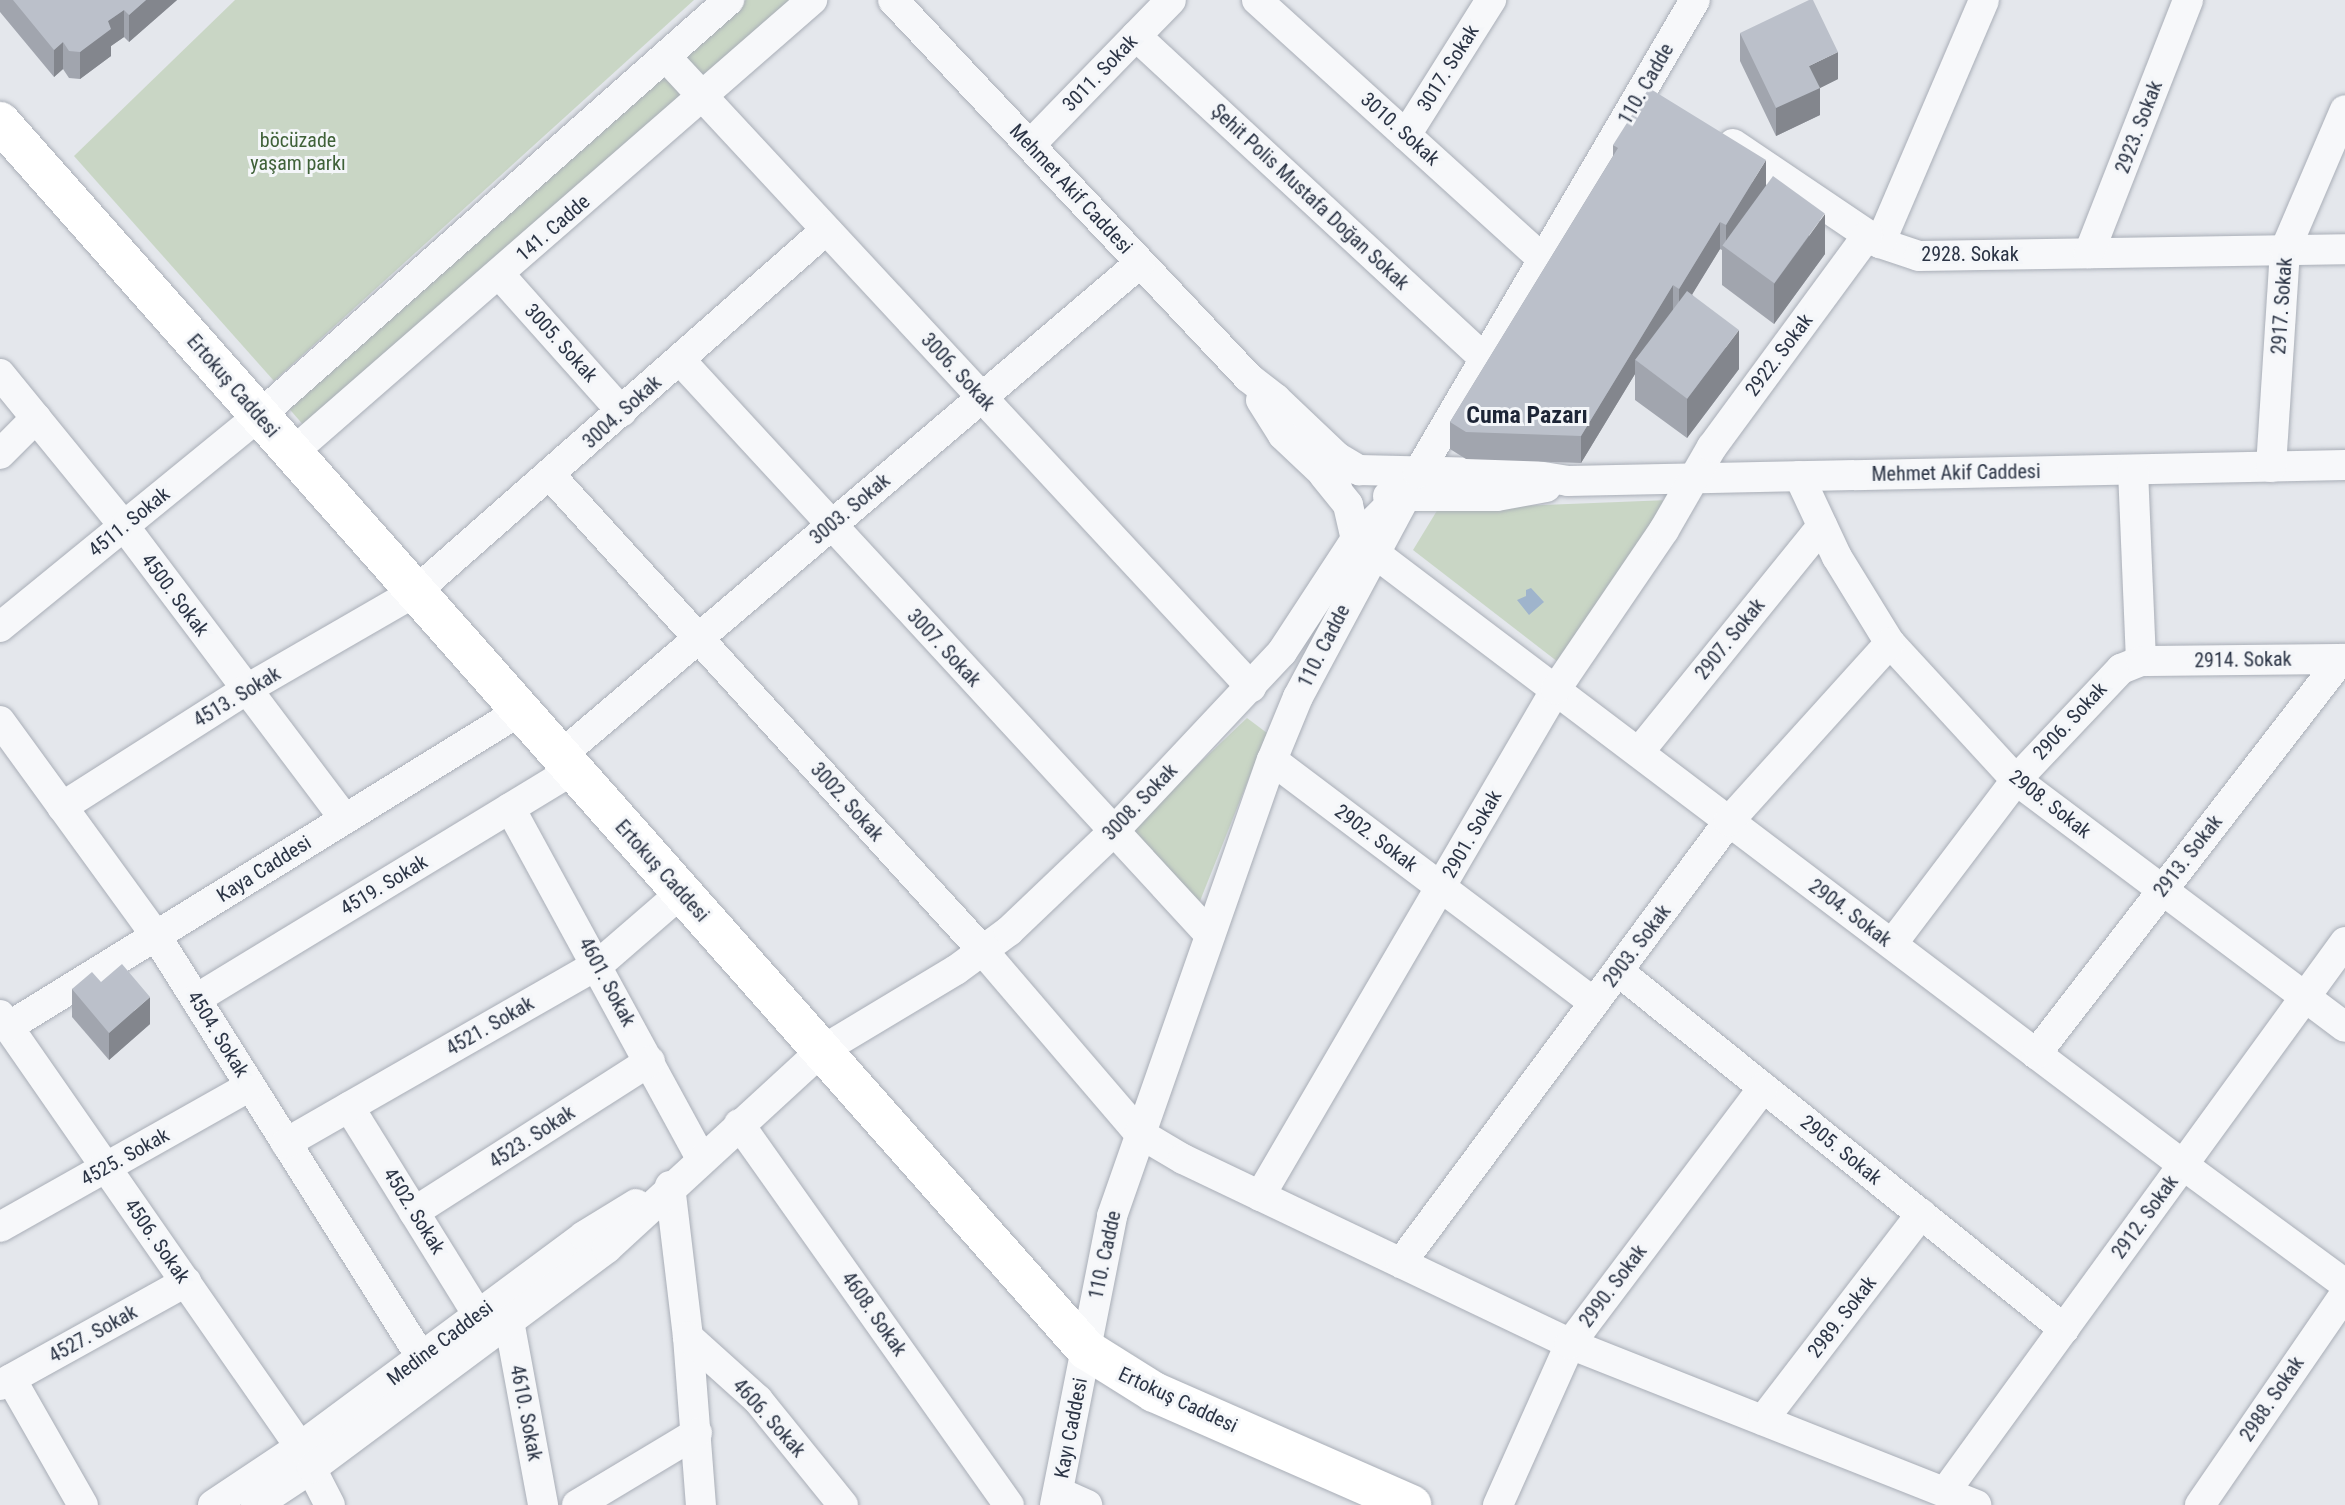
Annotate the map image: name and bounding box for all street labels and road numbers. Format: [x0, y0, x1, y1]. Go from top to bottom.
street label: 3017. Sokak [1412, 20, 1484, 116]
street label: 3011. Sokak [1058, 30, 1142, 116]
street label: 110. Cadde [1613, 39, 1679, 129]
street label: 2923. Sokak [2110, 77, 2168, 177]
street label: 3010. Sokak [1356, 88, 1444, 170]
street label: Şehit Polis Mustafa Doğan Sokak [1206, 99, 1414, 295]
street label: Mehmet Akif Caddesi [1005, 119, 1137, 259]
street label: 141. Cadde [511, 190, 595, 266]
street label: 2928. Sokak [1921, 242, 2019, 266]
street label: 2917. Sokak [2267, 257, 2297, 355]
street label: 3005. Sokak [520, 299, 602, 387]
street label: 2922. Sokak [1740, 309, 1818, 401]
street label: 3006. Sokak [916, 328, 1000, 416]
street label: Ertokuş Caddesi [182, 330, 284, 442]
street label: 3004. Sokak [578, 371, 666, 453]
street label: Mehmet Akif Caddesi [1871, 460, 2041, 486]
street label: 3003. Sokak [805, 469, 895, 549]
street label: 4511. Sokak [84, 482, 174, 562]
street label: 4500. Sokak [136, 549, 214, 641]
street label: 2907. Sokak [1690, 594, 1770, 684]
street label: 110. Cadde [1293, 601, 1355, 691]
street label: 3007. Sokak [902, 604, 986, 692]
street label: 2914. Sokak [2194, 647, 2292, 673]
street label: 4513. Sokak [189, 662, 285, 732]
street label: 2906. Sokak [2028, 677, 2112, 765]
street label: 3002. Sokak [806, 758, 888, 846]
street label: 3008. Sokak [1098, 759, 1182, 845]
street label: 2908. Sokak [2004, 765, 2096, 843]
street label: 2901. Sokak [1437, 786, 1507, 882]
street label: 2902. Sokak [1330, 799, 1422, 877]
street label: 2913. Sokak [2149, 810, 2227, 902]
street label: Ertokuş Caddesi [610, 815, 714, 927]
street label: Kaya Caddesi [212, 831, 316, 907]
street label: 4519. Sokak [336, 850, 432, 920]
street label: 2904. Sokak [1804, 874, 1896, 952]
street label: 2903. Sokak [1598, 900, 1676, 992]
street label: 4601. Sokak [574, 933, 640, 1031]
street label: 4504. Sokak [182, 986, 254, 1082]
street label: 4521. Sokak [442, 991, 538, 1061]
street label: 4523. Sokak [485, 1100, 579, 1174]
street label: 2905. Sokak [1796, 1110, 1886, 1190]
street label: 4525. Sokak [77, 1123, 173, 1191]
street label: 4502. Sokak [378, 1163, 450, 1259]
street label: 2912. Sokak [2107, 1171, 2183, 1263]
street label: 4506. Sokak [119, 1194, 195, 1288]
street label: 110. Cadde [1084, 1209, 1126, 1301]
street label: 2990. Sokak [1574, 1240, 1652, 1332]
street label: 4608. Sokak [836, 1267, 912, 1361]
street label: 2989. Sokak [1803, 1271, 1881, 1363]
street label: Medine Caddesi [382, 1295, 498, 1391]
street label: 4527. Sokak [45, 1300, 141, 1368]
street label: 2988. Sokak [2235, 1352, 2309, 1446]
street label: Ertokuş Caddesi [1115, 1362, 1241, 1438]
street label: 4610. Sokak [505, 1363, 547, 1463]
street label: 4606. Sokak [728, 1374, 810, 1462]
street label: Kayı Caddesi [1050, 1376, 1092, 1480]

